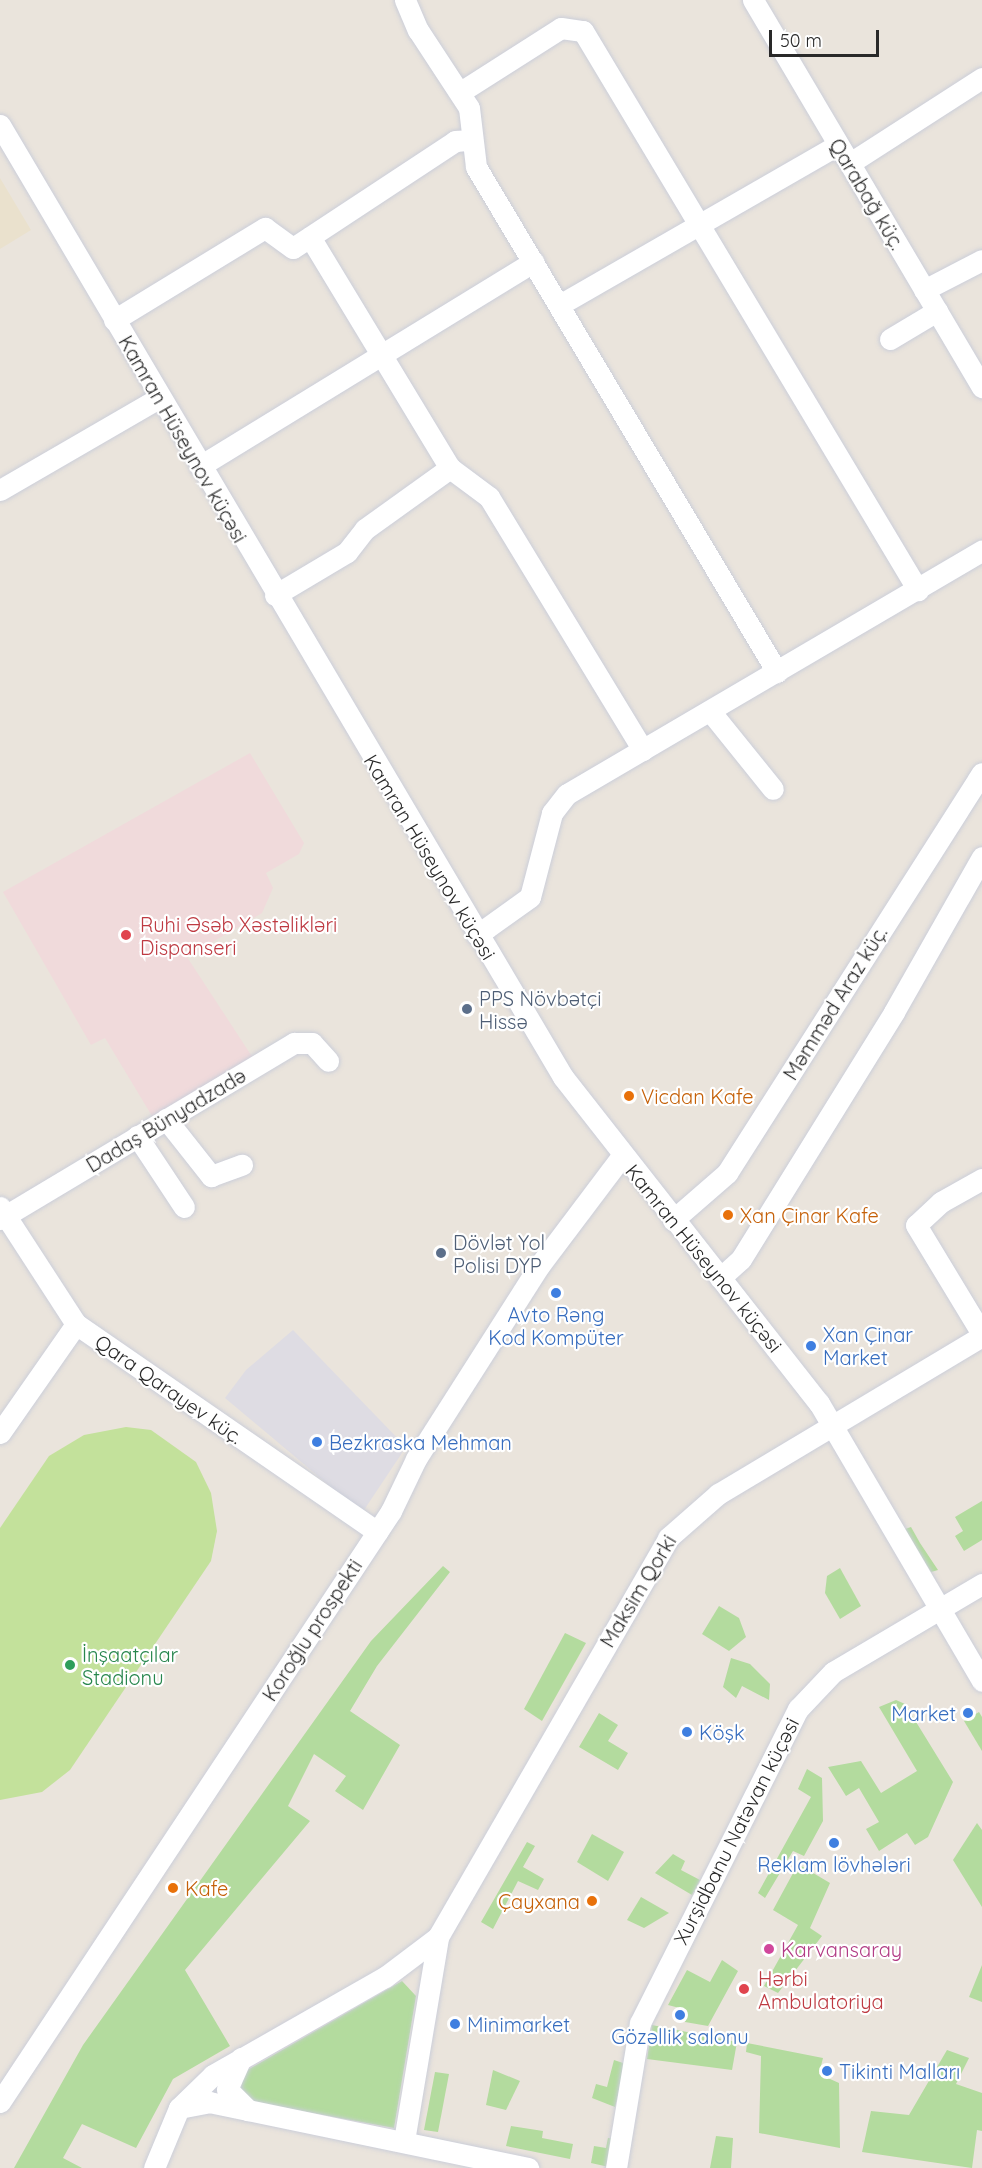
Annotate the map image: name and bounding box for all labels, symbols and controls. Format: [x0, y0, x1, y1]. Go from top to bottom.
scale bar [772, 18, 882, 56]
text: 50 m [780, 29, 822, 52]
street label: Qarabağ küç. [824, 134, 910, 254]
street label: Kamran Hüseynov küçəsi [114, 331, 252, 547]
street label: Kamran Hüseynov küçəsi [359, 750, 501, 964]
place label: Ruhi Əsəb Xəstəlikləri Dispanseri [140, 912, 337, 959]
street label: Məmməd Araz küç. [778, 922, 892, 1084]
marker: Ruhi Əsəb Xəstəlikləri Dispanseri [117, 926, 135, 944]
place label: PPS Növbətçi Hissə [479, 986, 601, 1033]
marker: PPS Növbətçi Hissə [460, 1002, 474, 1016]
street label: Dadaş Bünyadzadə [82, 1063, 250, 1177]
place label: Vicdan Kafe [641, 1084, 754, 1108]
marker: Vicdan Kafe [622, 1089, 636, 1103]
street label: Kamran Hüseynov küçəsi [621, 1159, 787, 1357]
place label: Xan Çinar Kafe [740, 1203, 879, 1227]
marker: Xan Çinar Kafe [721, 1208, 735, 1222]
place label: Dövlət Yol Polisi DYP [453, 1230, 545, 1277]
marker: Dövlət Yol Polisi DYP [434, 1246, 448, 1260]
marker: Avto Rəng Kod Kompüter [549, 1286, 563, 1300]
place label: Avto Rəng Kod Kompüter [488, 1302, 624, 1349]
place label: Xan Çinar Market [823, 1322, 913, 1369]
street label: Qara Qarayev küç. [91, 1329, 247, 1449]
marker: Xan Çinar Market [804, 1339, 818, 1353]
place label: Bezkraska Mehman [329, 1430, 512, 1454]
marker: Bezkraska Mehman [310, 1435, 324, 1449]
street label: Maksim Qorki [595, 1530, 681, 1652]
street label: Koroğlu prospekti [257, 1555, 367, 1705]
place label: İnşaatçılar Stadionu [82, 1642, 178, 1689]
marker: İnşaatçılar Stadionu [63, 1658, 77, 1672]
place label: Market [891, 1701, 956, 1725]
marker: Market [961, 1706, 975, 1720]
street label: Xurşidbanu Natəvan küçəsi [668, 1714, 804, 1948]
place label: Köşk [699, 1720, 745, 1744]
marker: Köşk [680, 1725, 694, 1739]
marker: Reklam lövhələri [827, 1836, 841, 1850]
place label: Reklam lövhələri [757, 1852, 911, 1876]
place label: Kafe [185, 1876, 228, 1900]
marker: Kafe [166, 1881, 180, 1895]
place label: Çayxana [498, 1889, 580, 1913]
marker: Çayxana [585, 1894, 599, 1908]
place label: Karvansaray [781, 1937, 902, 1961]
marker: Karvansaray [762, 1942, 776, 1956]
place label: Hərbi Ambulatoriya [758, 1966, 884, 2013]
marker: Hərbi Ambulatoriya [735, 1980, 753, 1998]
marker: Gözəllik salonu [673, 2008, 687, 2022]
place label: Minimarket [467, 2012, 570, 2036]
marker: Minimarket [448, 2017, 462, 2031]
place label: Gözəllik salonu [611, 2024, 749, 2048]
place label: Tikinti Malları [839, 2059, 960, 2083]
marker: Tikinti Malları [820, 2064, 834, 2078]

